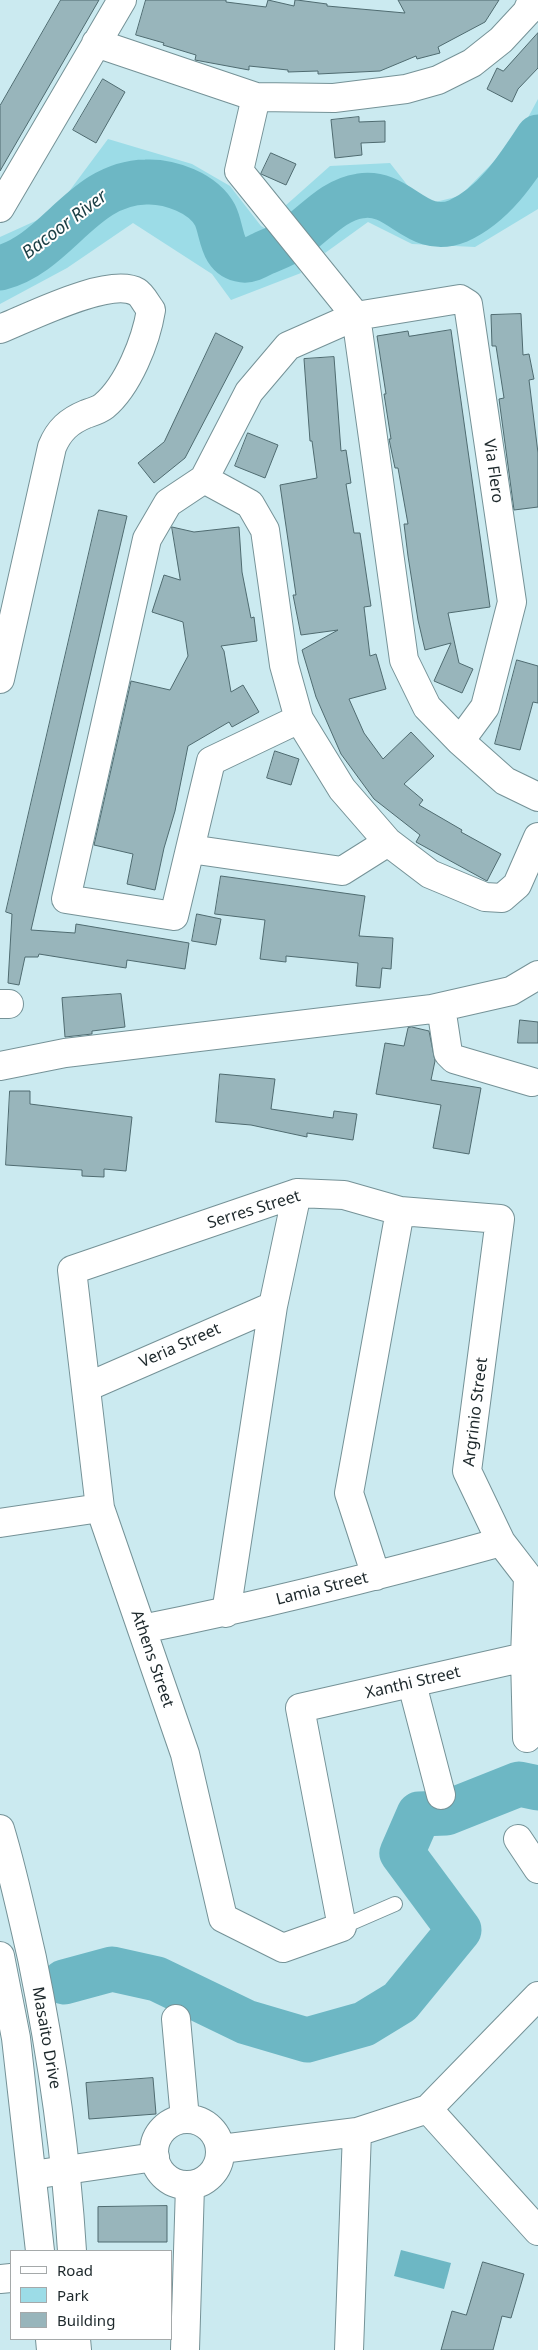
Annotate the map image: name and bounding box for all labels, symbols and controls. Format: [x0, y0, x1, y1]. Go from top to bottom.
water label: Bacoor River [18, 186, 112, 264]
street label: Via Flero [479, 438, 507, 504]
street label: Serres Street [205, 1187, 303, 1233]
street label: Veria Street [136, 1320, 224, 1372]
street label: Argrinio Street [460, 1356, 492, 1468]
street label: Lamia Street [274, 1568, 370, 1610]
street label: Athens Street [126, 1608, 178, 1710]
street label: Xanthi Street [364, 1663, 462, 1703]
street label: Masaito Drive [28, 1985, 64, 2091]
legend [10, 2250, 172, 2340]
text: Road [57, 2260, 93, 2280]
text: Park [57, 2285, 89, 2305]
text: Building [57, 2310, 115, 2330]

